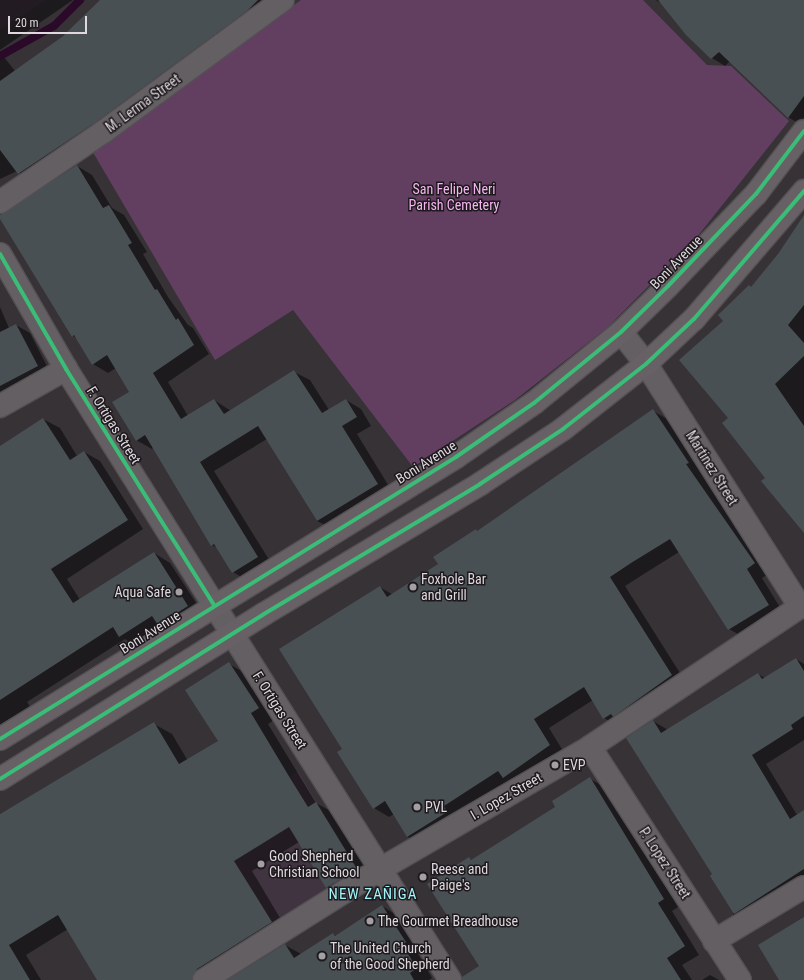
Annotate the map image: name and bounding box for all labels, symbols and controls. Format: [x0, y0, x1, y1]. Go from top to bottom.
scale bar [10, 8, 89, 34]
text: 20 m [15, 16, 39, 30]
street label: M. Lerma Street [102, 70, 184, 136]
park label: San Felipe Neri Parish Cemetery [409, 181, 499, 214]
street label: Boni Avenue [646, 232, 706, 292]
street label: F. Ortigas Street [83, 383, 145, 467]
street label: Martinez Street [682, 428, 742, 508]
street label: Boni Avenue [393, 437, 459, 487]
place label: Foxhole Bar and Grill [421, 571, 486, 604]
marker: Foxhole Bar and Grill [408, 582, 418, 592]
place label: Aqua Safe [114, 584, 171, 600]
marker: Aqua Safe [174, 587, 184, 597]
street label: Boni Avenue [117, 607, 183, 657]
street label: F. Ortigas Street [249, 668, 311, 752]
place label: EVP [563, 757, 586, 773]
marker: EVP [550, 760, 560, 770]
street label: I. Lopez Street [467, 769, 545, 823]
place label: PVL [425, 799, 447, 815]
marker: PVL [412, 802, 422, 812]
street label: P. Lopez Street [636, 824, 694, 902]
place label: Good Shepherd Christian School [269, 848, 359, 880]
marker: Good Shepherd Christian School [256, 859, 266, 869]
place label: Reese and Paige's [431, 861, 488, 894]
marker: Reese and Paige's [418, 872, 428, 882]
district label: NEW ZAÑIGA [329, 886, 417, 904]
place label: The Gourmet Breadhouse [378, 913, 518, 929]
marker: The Gourmet Breadhouse [365, 916, 375, 926]
place label: The United Church of the Good Shepherd [330, 940, 450, 972]
marker: The United Church of the Good Shepherd [317, 951, 327, 961]

